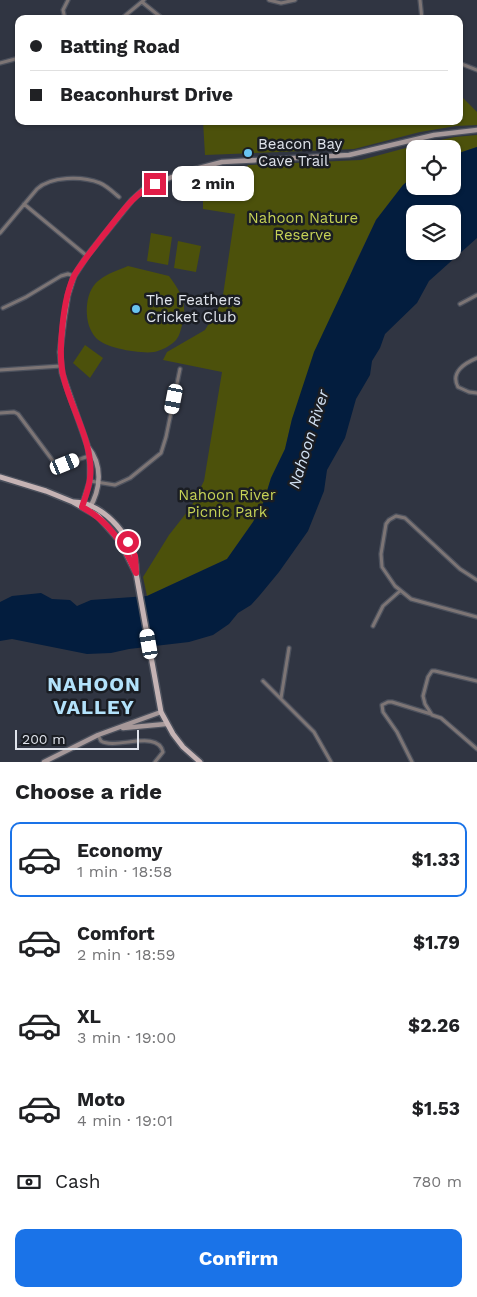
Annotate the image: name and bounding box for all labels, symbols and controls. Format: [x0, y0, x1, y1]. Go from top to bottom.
text: Batting Road [60, 35, 180, 58]
text: Beaconhurst Drive [60, 83, 233, 106]
place label: Beacon Bay Cave Trail [258, 135, 343, 170]
map controls [406, 140, 461, 260]
button: locate [406, 140, 461, 195]
marker: Beacon Bay Cave Trail [242, 147, 254, 159]
callout: 2 min [172, 166, 255, 202]
route end [144, 173, 166, 195]
text: 2 min [191, 174, 235, 193]
button: layers [406, 205, 461, 260]
park label: Nahoon Nature Reserve [248, 209, 358, 244]
place label: The Feathers Cricket Club [146, 291, 241, 326]
marker: The Feathers Cricket Club [130, 303, 142, 315]
car [163, 383, 184, 415]
water label: Nahoon River [284, 387, 333, 491]
car [48, 451, 81, 477]
park label: Nahoon River Picnic Park [178, 486, 276, 521]
route start [117, 531, 139, 553]
car [139, 628, 158, 660]
district label: NAHOON VALLEY [47, 672, 141, 719]
scale bar [15, 727, 139, 750]
text: 200 m [22, 731, 66, 747]
text: Choose a ride [15, 779, 162, 804]
icon: car [17, 837, 62, 882]
text: Economy [77, 839, 162, 862]
text: $1.33 [412, 848, 460, 871]
text: 1 min · 18:58 [77, 862, 172, 881]
icon: car [17, 920, 62, 965]
text: Comfort [77, 922, 155, 945]
text: $1.79 [413, 931, 460, 954]
text: 2 min · 18:59 [77, 945, 175, 964]
icon: car [17, 1003, 62, 1048]
text: XL [77, 1005, 101, 1028]
text: $2.26 [408, 1014, 460, 1037]
text: 3 min · 19:00 [77, 1028, 176, 1047]
icon: car [17, 1086, 62, 1131]
text: Moto [77, 1088, 125, 1111]
text: $1.53 [412, 1097, 460, 1120]
text: 4 min · 19:01 [77, 1111, 173, 1130]
icon: cash [15, 1168, 43, 1196]
text: Cash [55, 1170, 101, 1193]
text: 780 m [413, 1172, 462, 1191]
button: Confirm [15, 1229, 462, 1287]

